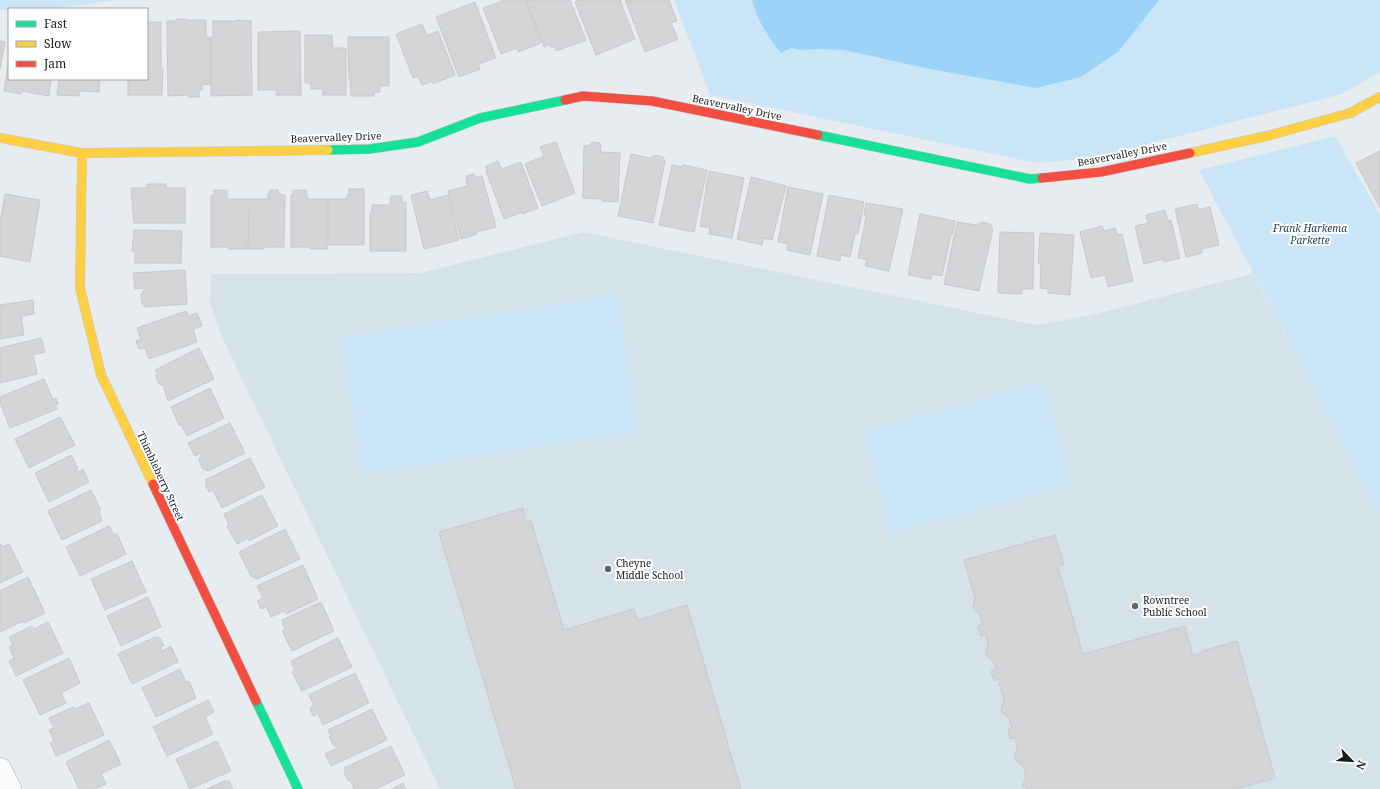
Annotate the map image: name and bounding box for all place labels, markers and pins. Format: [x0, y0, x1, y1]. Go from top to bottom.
place label: Cheyne Middle School [616, 556, 683, 582]
marker: Cheyne Middle School [603, 564, 613, 574]
place label: Rowntree Public School [1143, 593, 1207, 619]
marker: Rowntree Public School [1130, 601, 1140, 611]

